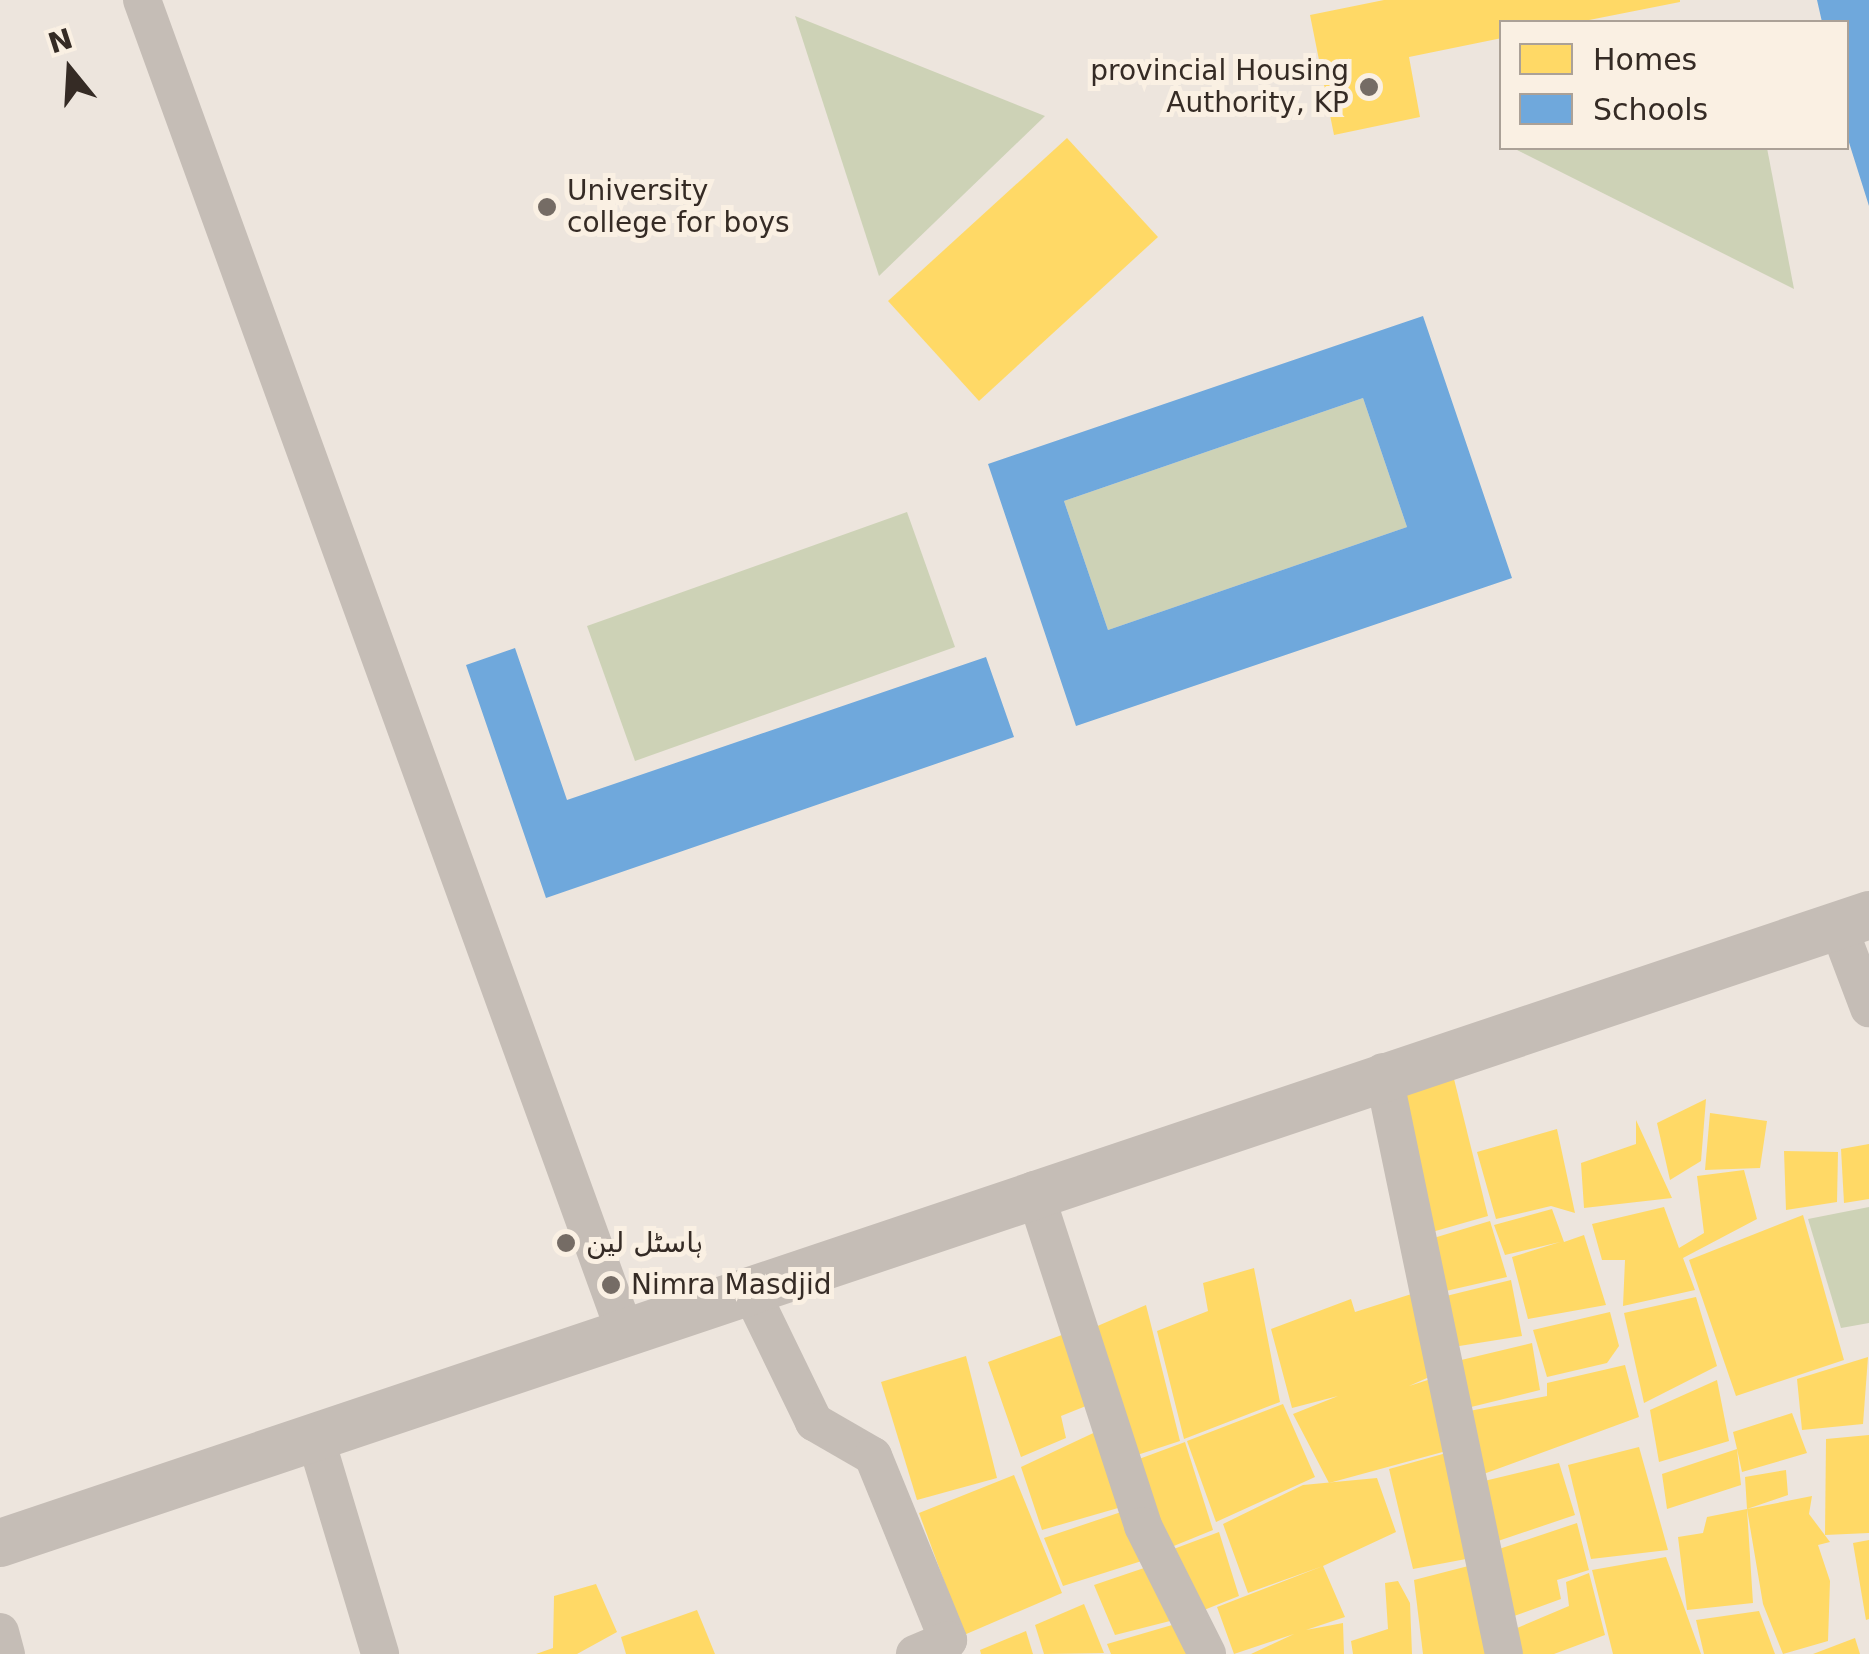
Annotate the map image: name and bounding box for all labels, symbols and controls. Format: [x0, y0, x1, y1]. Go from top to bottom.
north arrow [20, 20, 120, 120]
legend [1499, 20, 1849, 150]
text: N [44, 22, 77, 60]
text: Homes [1593, 42, 1697, 77]
place label: provincial Housing Authority, KP [1090, 54, 1349, 120]
marker: provincial Housing Authority, KP [1358, 76, 1380, 98]
text: Schools [1593, 92, 1708, 127]
place label: University college for boys [567, 174, 790, 240]
marker: University college for boys [536, 196, 558, 218]
place label: ہاسٹل لین [586, 1226, 703, 1260]
marker: ہاسٹل لین [555, 1232, 577, 1254]
place label: Nimra Masdjid [631, 1268, 832, 1302]
marker: Nimra Masdjid [600, 1274, 622, 1296]

